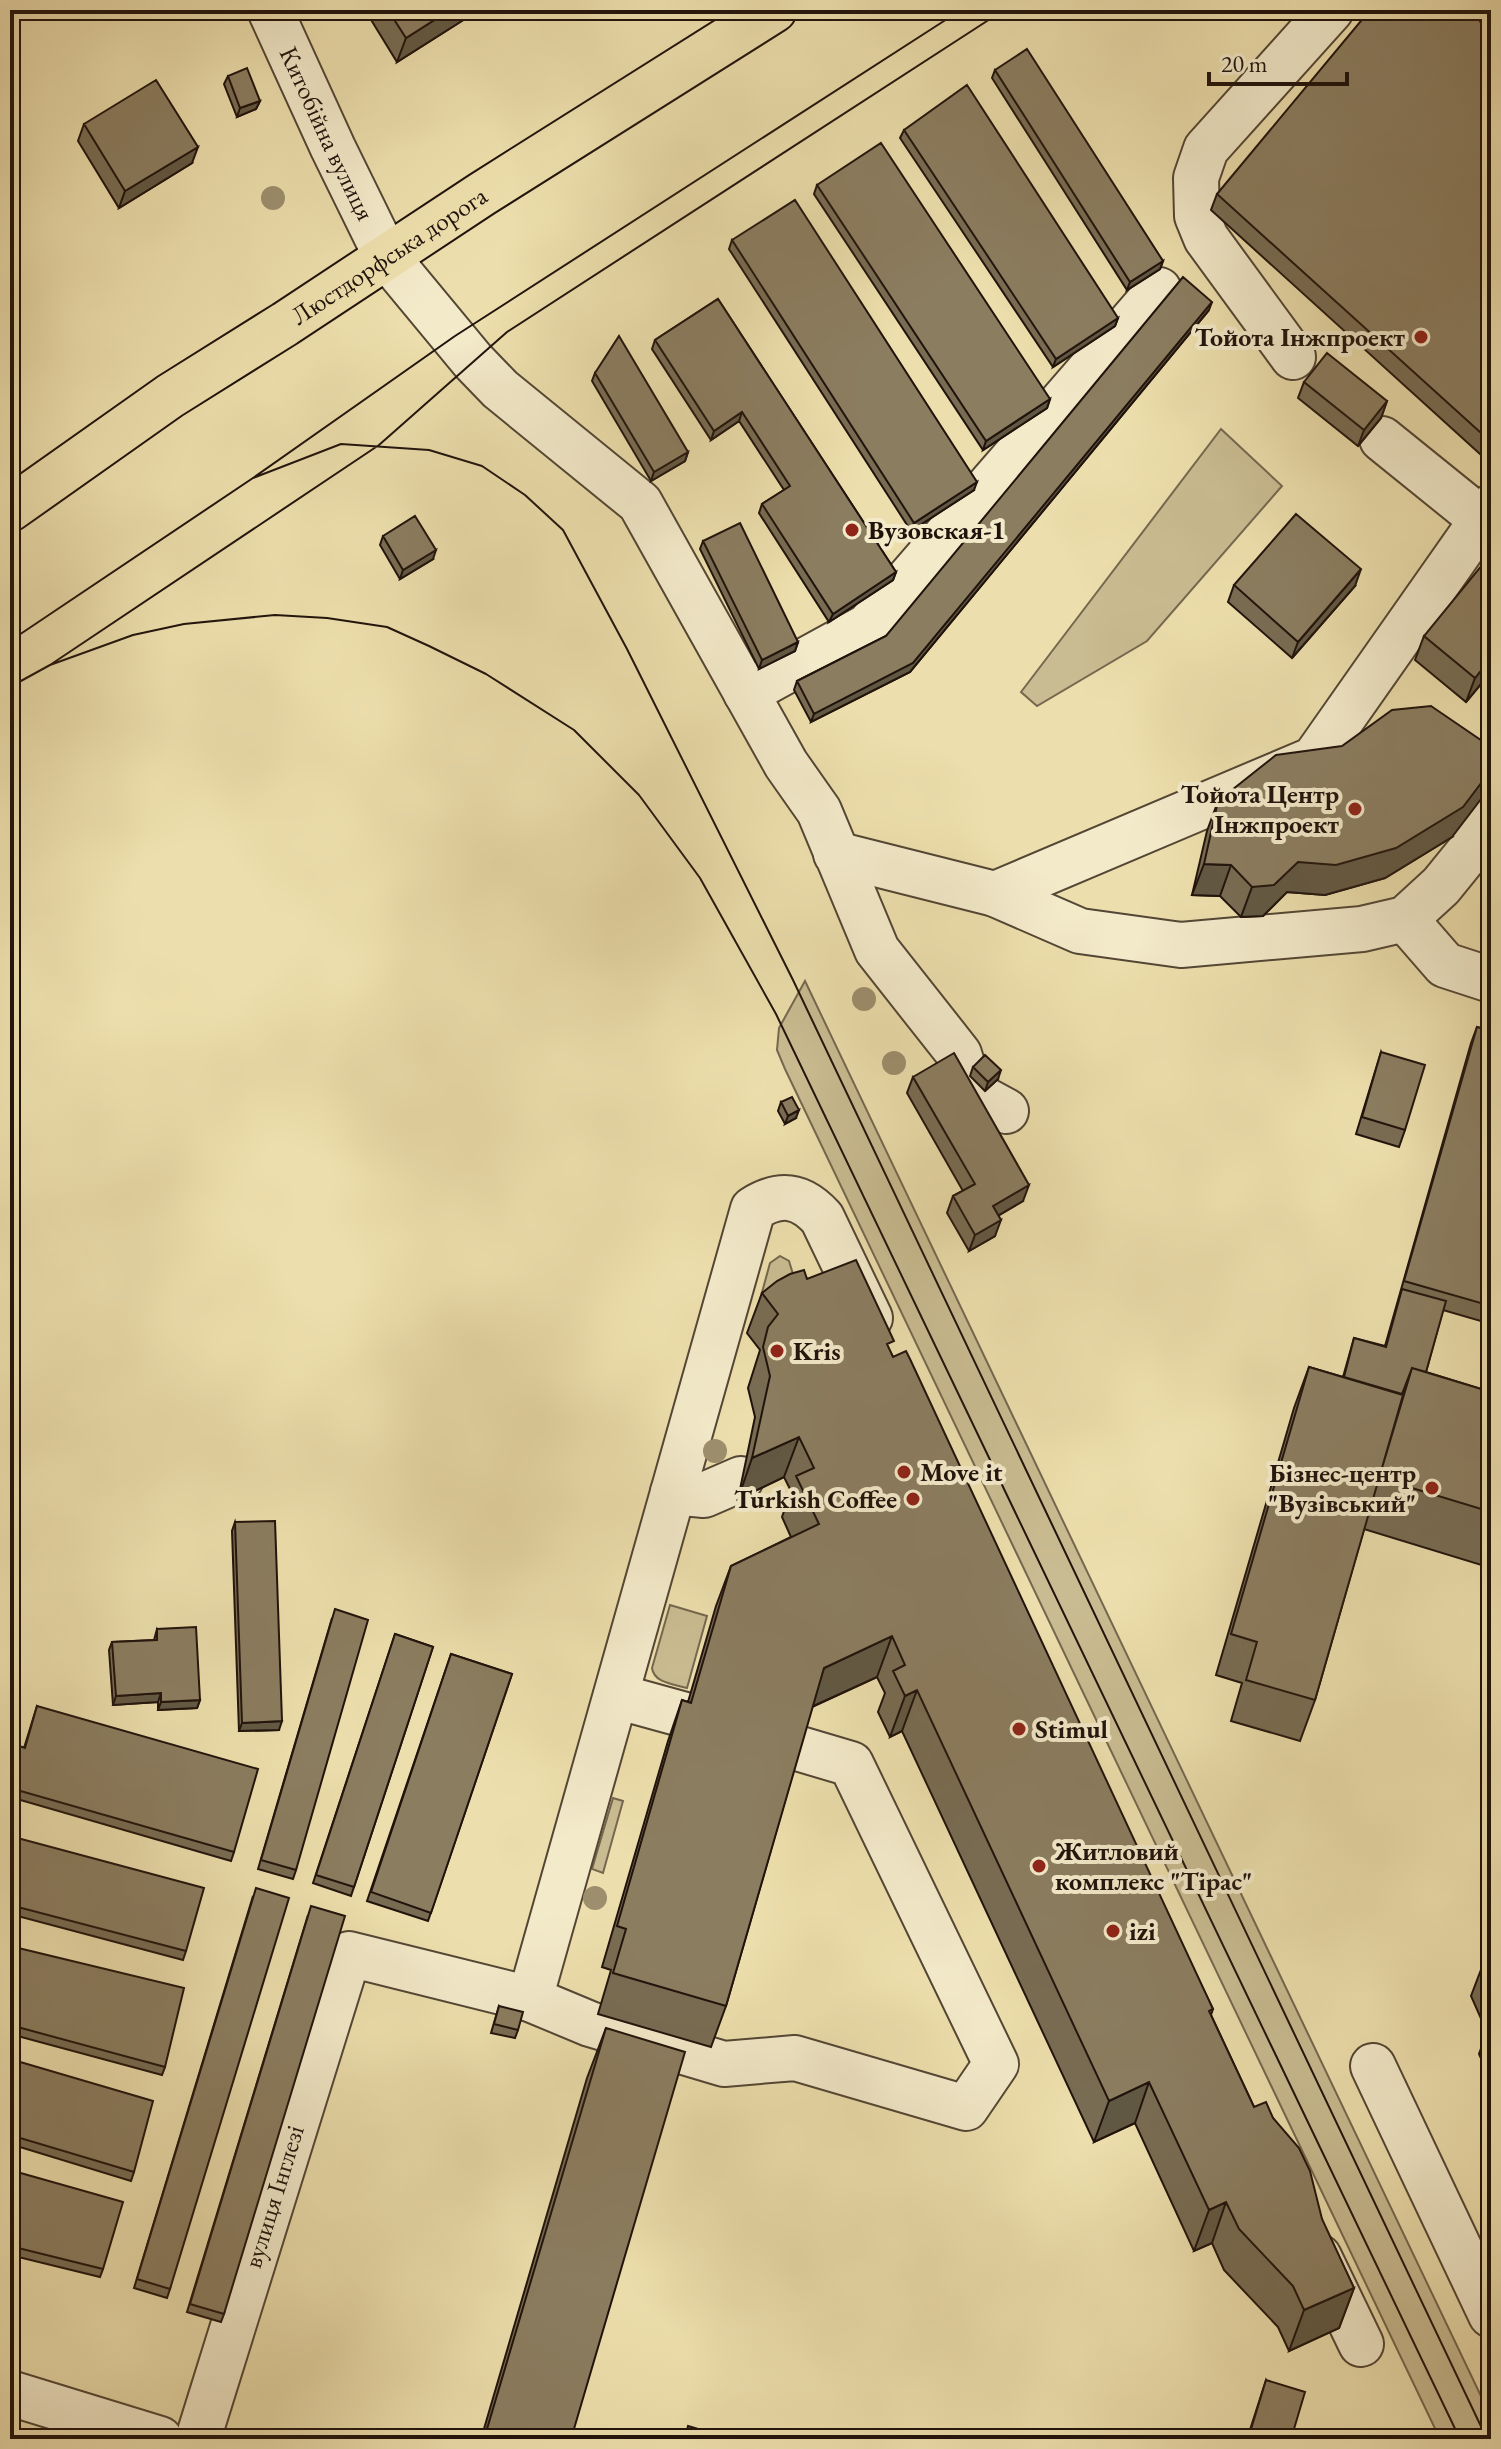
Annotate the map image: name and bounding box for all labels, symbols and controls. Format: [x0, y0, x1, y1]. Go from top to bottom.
scale bar [1209, 36, 1347, 86]
street label: Китобійна вулиця [272, 41, 383, 226]
text: 20 m [1221, 48, 1268, 79]
street label: Люстдорфська дорога [284, 178, 494, 333]
place label: Тойота Інжпроект [1194, 320, 1405, 354]
marker: Тойота Інжпроект [1412, 328, 1430, 346]
place label: Вузовская-1 [868, 513, 1005, 547]
marker: Вузовская-1 [843, 521, 861, 539]
place label: Тойота Центр Інжпроект [1181, 777, 1339, 841]
marker: Тойота Центр Інжпроект [1346, 800, 1364, 818]
place label: Kris [793, 1334, 841, 1368]
marker: Kris [768, 1342, 786, 1360]
place label: Move it [920, 1455, 1003, 1489]
place label: Бізнес-центр "Вузівський" [1268, 1456, 1416, 1520]
marker: Move it [895, 1463, 913, 1481]
marker: Бізнес-центр "Вузівський" [1423, 1479, 1441, 1497]
place label: Turkish Coffee [734, 1482, 897, 1516]
marker: Turkish Coffee [904, 1490, 922, 1508]
place label: Stimul [1035, 1712, 1108, 1746]
marker: Stimul [1010, 1720, 1028, 1738]
place label: Житловий комплекс "Тірас" [1054, 1834, 1252, 1898]
marker: Житловий комплекс "Тірас" [1030, 1857, 1048, 1875]
place label: izi [1129, 1914, 1156, 1948]
marker: izi [1104, 1922, 1122, 1940]
street label: вулиця Інглезі [235, 2121, 312, 2272]

